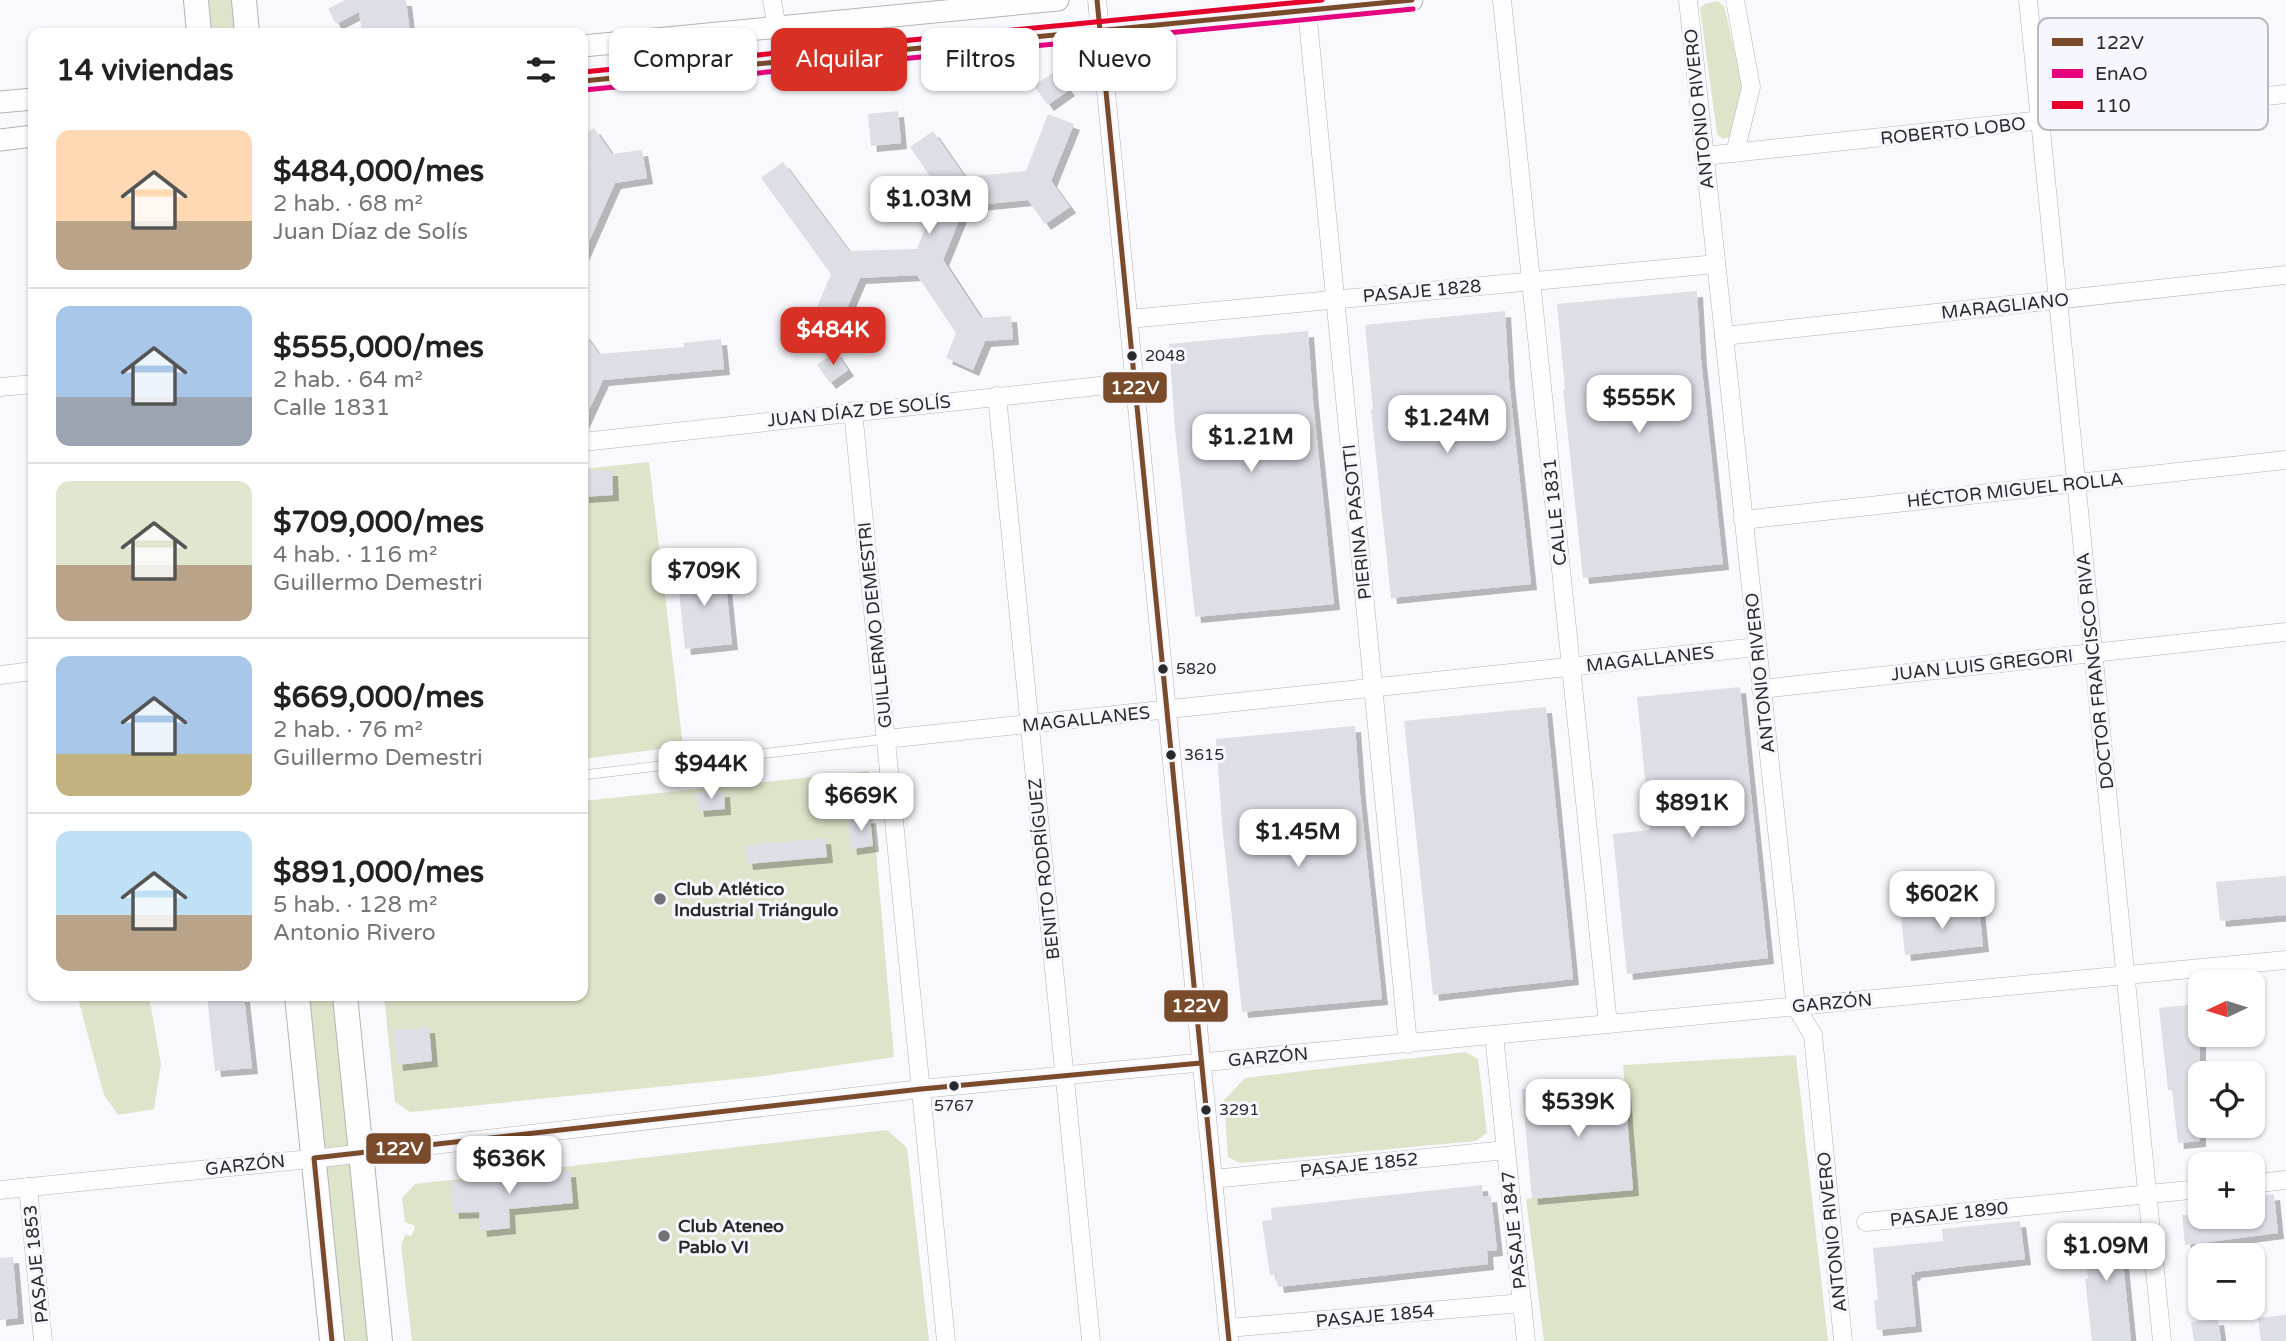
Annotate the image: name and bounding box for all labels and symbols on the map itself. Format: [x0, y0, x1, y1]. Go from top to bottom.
legend [2038, 18, 2268, 130]
street label: ANTONIO RIVERO [1680, 28, 1718, 190]
text: 122V [2095, 32, 2144, 54]
text: EnAO [2095, 63, 2148, 85]
text: 110 [2095, 95, 2131, 117]
street label: ROBERTO LOBO [1879, 112, 2027, 150]
pin: $1.03M [872, 176, 986, 236]
street label: PASAJE 1828 [1362, 275, 1482, 307]
street label: MARAGLIANO [1940, 288, 2070, 324]
pin: $484K [784, 308, 882, 367]
place label: 2048 [1145, 346, 1185, 366]
marker: 2048 [1125, 349, 1139, 363]
line badge: 122V [1102, 371, 1168, 404]
pin: $555K [1590, 376, 1688, 435]
text: 122V [1111, 377, 1160, 399]
street label: JUAN DÍAZ DE SOLÍS [766, 390, 952, 432]
pin: $1.24M [1390, 396, 1504, 455]
pin: $1.21M [1194, 414, 1308, 474]
street label: PIERINA PASOTTI [1338, 443, 1376, 601]
street label: CALLE 1831 [1538, 457, 1572, 567]
street label: HÉCTOR MIGUEL ROLLA [1906, 468, 2124, 512]
street label: GUILLERMO DEMESTRI [853, 521, 897, 729]
pin: $709K [655, 548, 753, 608]
street label: DOCTOR FRANCISCO RIVA [2072, 551, 2118, 791]
street label: ANTONIO RIVERO [1741, 592, 1779, 754]
street label: MAGALLANES [1585, 641, 1715, 677]
street label: JUAN LUIS GREGORI [1890, 645, 2074, 685]
place label: 5820 [1176, 659, 1216, 679]
marker: 5820 [1156, 662, 1170, 676]
street label: MAGALLANES [1021, 701, 1151, 737]
pin: $944K [662, 742, 760, 801]
place label: 3615 [1184, 745, 1224, 765]
marker: 3615 [1164, 748, 1178, 762]
pin: $669K [812, 774, 910, 833]
street label: BENITO RODRÍGUEZ [1024, 777, 1064, 961]
pin: $891K [1643, 780, 1741, 840]
pin: $1.45M [1241, 810, 1355, 869]
pin: $602K [1893, 872, 1991, 931]
place label: Club Atlético Industrial Triángulo [674, 878, 838, 921]
marker: Club Atlético Industrial Triángulo [652, 891, 668, 907]
north arrow [2188, 970, 2264, 1046]
line badge: 122V [1163, 989, 1229, 1023]
street label: GARZÓN [1791, 989, 1873, 1017]
text: 122V [1172, 995, 1221, 1017]
street label: GARZÓN [1227, 1043, 1309, 1071]
marker: 5767 [947, 1079, 961, 1093]
pin: $539K [1529, 1080, 1627, 1139]
place label: 5767 [934, 1096, 974, 1116]
place label: 3291 [1219, 1100, 1259, 1120]
marker: 3291 [1199, 1103, 1213, 1117]
line badge: 122V [365, 1132, 432, 1165]
pin: $636K [460, 1136, 558, 1196]
text: 122V [375, 1138, 424, 1160]
street label: PASAJE 1852 [1299, 1148, 1419, 1182]
street label: GARZÓN [204, 1150, 286, 1180]
street label: ANTONIO RIVERO [1813, 1151, 1851, 1313]
street label: PASAJE 1847 [1497, 1170, 1531, 1290]
street label: PASAJE 1890 [1889, 1197, 2009, 1231]
street label: PASAJE 1853 [19, 1204, 53, 1324]
place label: Club Ateneo Pablo VI [678, 1215, 784, 1258]
pin: $1.09M [2049, 1224, 2163, 1283]
marker: Club Ateneo Pablo VI [656, 1228, 672, 1244]
street label: PASAJE 1854 [1315, 1300, 1435, 1332]

